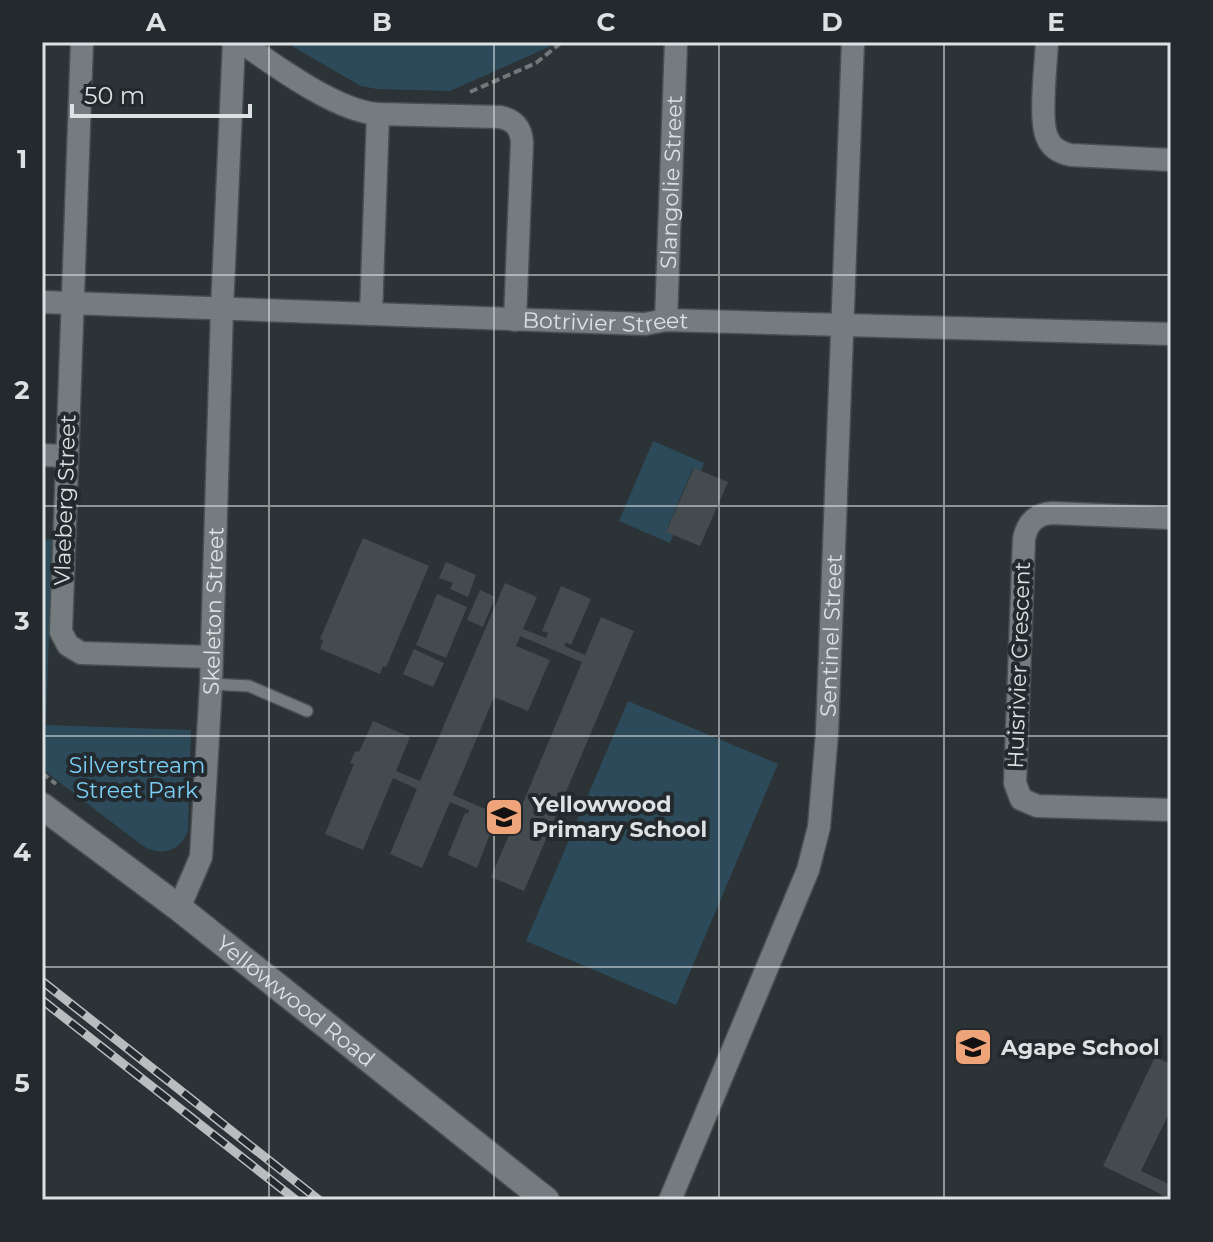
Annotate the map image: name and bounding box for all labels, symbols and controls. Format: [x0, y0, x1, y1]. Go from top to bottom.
text: A [145, 6, 167, 38]
text: B [372, 6, 392, 38]
text: C [597, 6, 616, 38]
text: D [821, 6, 843, 38]
text: E [1047, 6, 1065, 38]
scale bar [72, 68, 250, 118]
text: 50 m [84, 81, 145, 110]
street label: Slangolie Street [654, 95, 688, 269]
text: 1 [17, 143, 27, 175]
street label: Botrivier Street [522, 306, 689, 337]
text: 2 [14, 374, 30, 406]
street label: Vlaeberg Street [49, 414, 81, 586]
street label: Skeleton Street [197, 526, 229, 696]
street label: Sentinel Street [814, 553, 847, 717]
street label: Huisrivier Crescent [1002, 561, 1036, 769]
text: 3 [13, 605, 30, 637]
park label: Silverstream Street Park [69, 752, 205, 804]
place label: Yellowwood Primary School [531, 791, 707, 843]
school or university icon: Yellowwood Primary School [483, 796, 525, 838]
text: 4 [13, 836, 31, 868]
street label: Yellowwood Road [211, 930, 381, 1072]
school or university icon: Agape School [952, 1026, 994, 1068]
place label: Agape School [1000, 1034, 1160, 1061]
text: 5 [14, 1067, 30, 1099]

